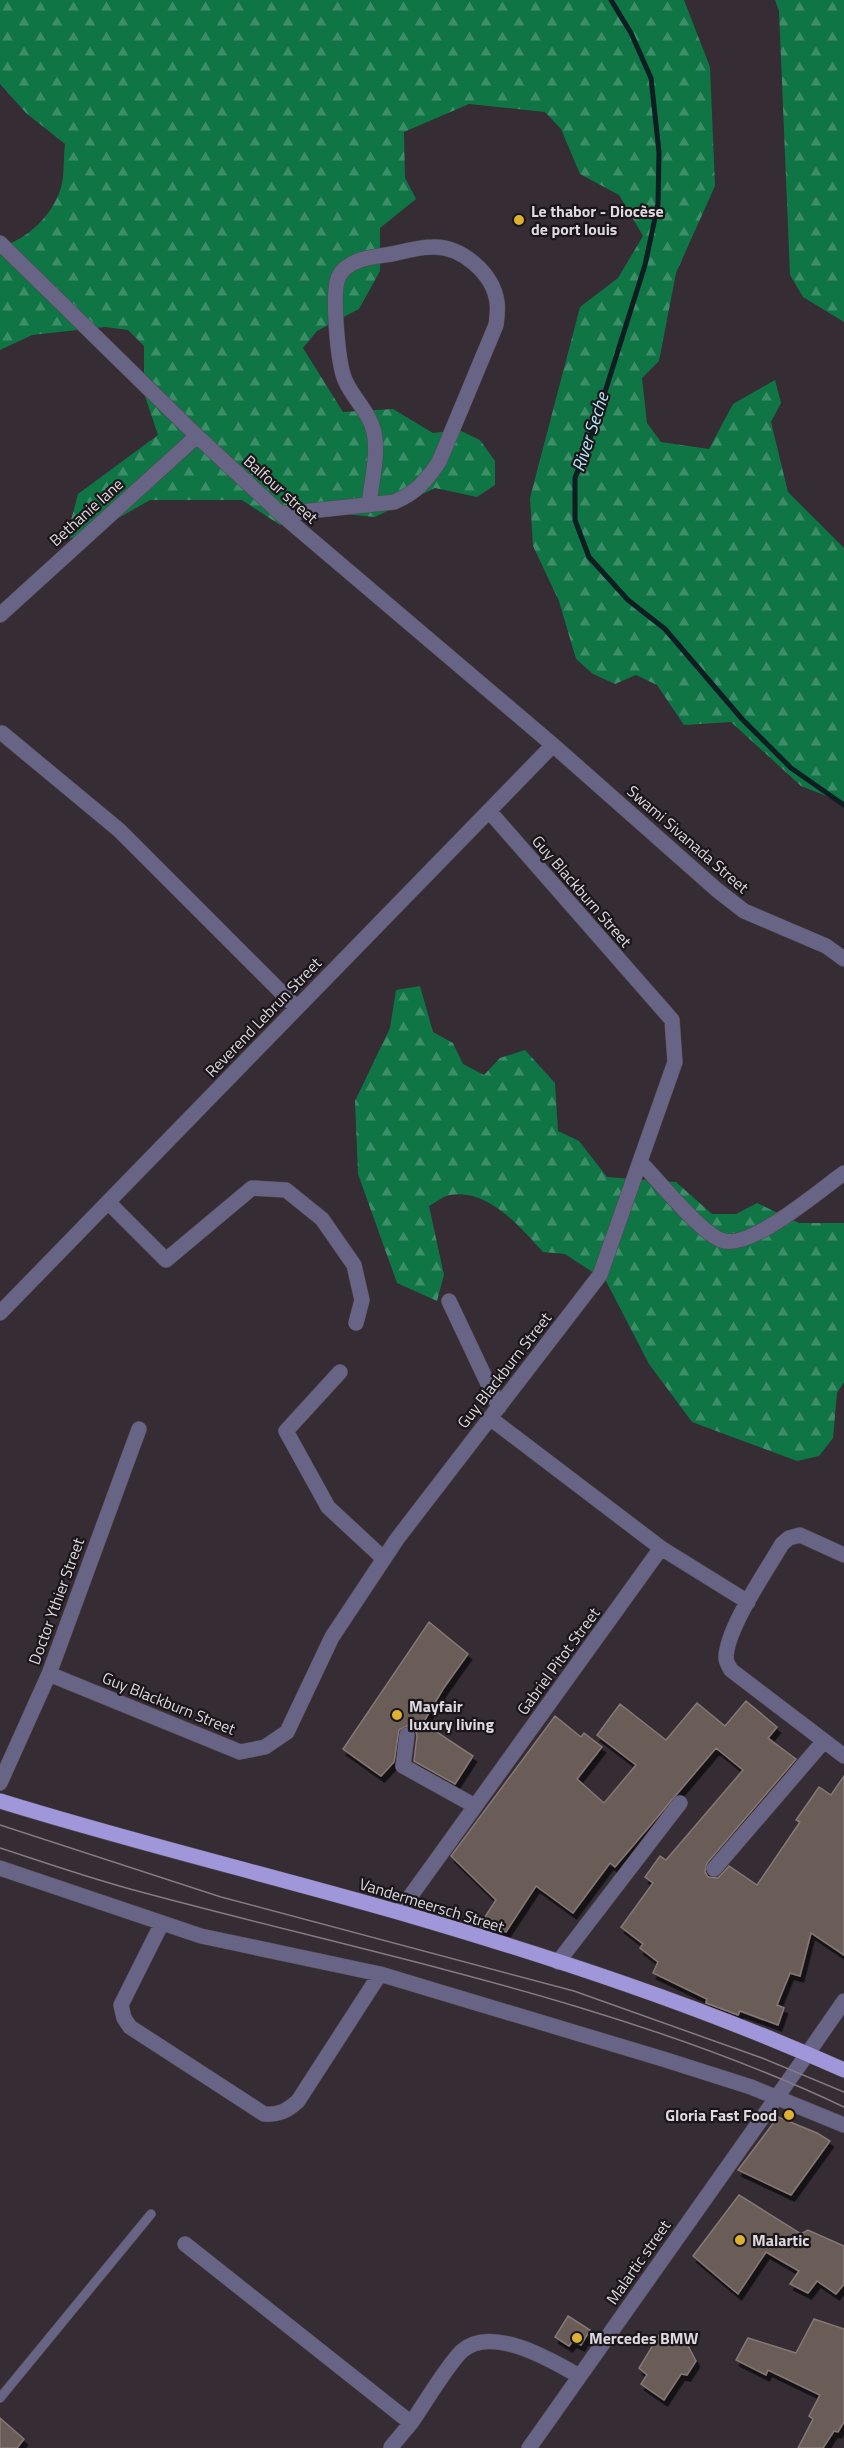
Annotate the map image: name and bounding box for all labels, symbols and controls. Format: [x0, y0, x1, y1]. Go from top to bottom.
place label: Le thabor - Diocèse de port louis [531, 199, 664, 241]
marker: Le thabor - Diocèse de port louis [512, 213, 526, 227]
water label: River Seche [565, 387, 616, 475]
street label: Balfour street [238, 449, 324, 529]
street label: Bethanie lane [44, 472, 128, 552]
street label: Swami Sivanada Street [622, 779, 755, 899]
street label: Guy Blackburn Street [526, 830, 638, 953]
street label: Reverend Lebrun Street [199, 951, 327, 1082]
street label: Guy Blackburn Street [451, 1307, 557, 1433]
street label: Doctor Ythier Street [22, 1534, 90, 1668]
street label: Gabriel Pitot Street [511, 1602, 606, 1720]
street label: Guy Blackburn Street [99, 1665, 239, 1741]
place label: Mayfair luxury living [409, 1694, 494, 1736]
marker: Mayfair luxury living [390, 1708, 404, 1722]
street label: Vandermeersch Street [357, 1872, 508, 1939]
place label: Gloria Fast Food [665, 2103, 777, 2127]
marker: Gloria Fast Food [782, 2108, 796, 2122]
street label: Malartic street [600, 2214, 676, 2309]
place label: Malartic [752, 2228, 809, 2252]
marker: Malartic [733, 2233, 747, 2247]
place label: Mercedes BMW [589, 2326, 698, 2350]
marker: Mercedes BMW [570, 2331, 584, 2345]

